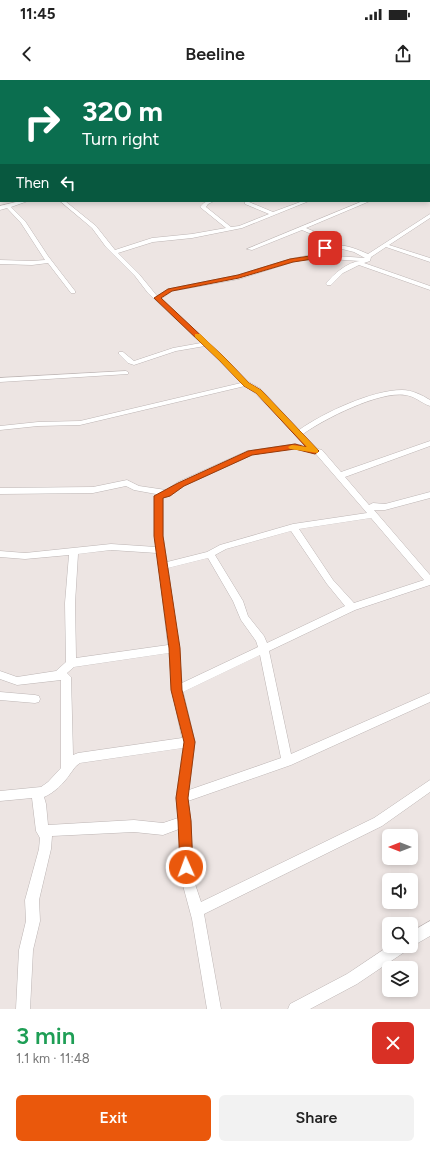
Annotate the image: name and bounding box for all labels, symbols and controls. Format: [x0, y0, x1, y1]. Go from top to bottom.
text: 11:45 [20, 5, 55, 23]
icon: back [16, 43, 38, 65]
text: Beeline [185, 43, 245, 65]
icon: share [392, 43, 414, 65]
text: 320 m [82, 94, 163, 128]
icon: right [16, 96, 68, 148]
text: Turn right [82, 128, 159, 150]
icon: left [57, 172, 79, 194]
text: Then [16, 174, 49, 192]
pin [308, 231, 342, 265]
icon: arrive [314, 237, 336, 259]
north arrow [382, 829, 418, 865]
map controls [382, 829, 418, 997]
position arrow [165, 846, 207, 888]
button: sound [382, 873, 418, 909]
button: search [382, 917, 418, 953]
button: layers [382, 961, 418, 997]
text: 3 min [16, 1021, 75, 1050]
button: close [372, 1022, 414, 1064]
text: 1.1 km · 11:48 [16, 1051, 90, 1066]
button: Exit [16, 1095, 211, 1141]
button: Share [219, 1095, 414, 1141]

